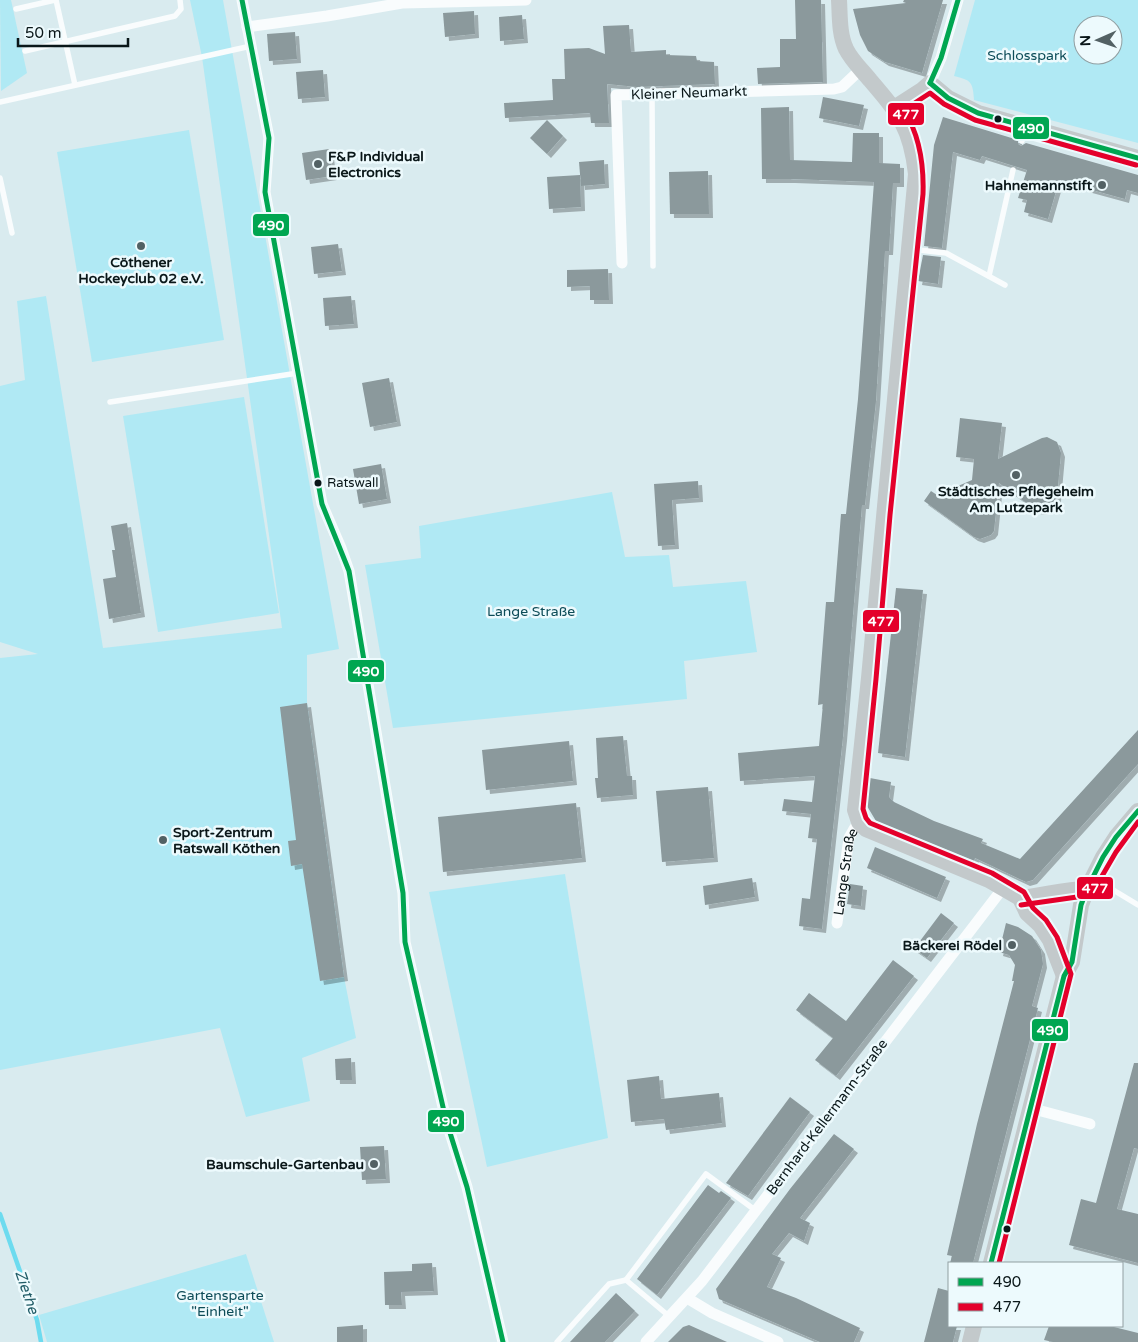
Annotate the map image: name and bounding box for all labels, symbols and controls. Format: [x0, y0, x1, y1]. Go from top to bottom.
scale bar [18, 15, 128, 47]
north arrow [1073, 15, 1123, 65]
text: 50 m [25, 24, 62, 42]
text: N [1077, 35, 1094, 46]
park label: Schlosspark [987, 47, 1067, 64]
street label: Kleiner Neumarkt [631, 82, 748, 104]
line badge: 477 [887, 102, 925, 126]
text: 477 [893, 106, 919, 123]
unlabelled marker [993, 114, 1003, 124]
line badge: 490 [1012, 116, 1050, 140]
text: 490 [1018, 120, 1044, 137]
place label: F&P Individual Electronics [328, 148, 424, 181]
marker: F&P Individual Electronics [312, 158, 324, 170]
place label: Hahnemannstift [985, 177, 1093, 194]
marker: Hahnemannstift [1096, 179, 1108, 191]
line badge: 490 [252, 213, 290, 237]
text: 490 [258, 217, 284, 234]
marker: Cöthener Hockeyclub 02 e.V. [135, 240, 147, 252]
place label: Cöthener Hockeyclub 02 e.V. [78, 254, 204, 287]
marker: Städtisches Pflegeheim Am Lutzepark [1010, 469, 1022, 481]
place label: Ratswall [327, 475, 379, 491]
marker: Ratswall [313, 478, 323, 488]
place label: Städtisches Pflegeheim Am Lutzepark [938, 483, 1094, 516]
park label: Lange Straße [487, 603, 575, 620]
line badge: 477 [862, 609, 900, 633]
text: 477 [868, 613, 894, 630]
line badge: 490 [347, 659, 385, 683]
text: 490 [353, 663, 379, 680]
place label: Sport-Zentrum Ratswall Köthen [173, 824, 280, 857]
street label: Lange Straße [830, 825, 861, 916]
marker: Sport-Zentrum Ratswall Köthen [157, 834, 169, 846]
line badge: 477 [1076, 876, 1114, 900]
text: 477 [1082, 880, 1108, 897]
place label: Bäckerei Rödel [903, 937, 1002, 954]
marker: Bäckerei Rödel [1006, 939, 1018, 951]
line badge: 490 [1031, 1018, 1069, 1042]
text: 490 [1037, 1022, 1063, 1039]
street label: Bernhard-Kellermann-Straße [763, 1036, 891, 1198]
line badge: 490 [427, 1109, 465, 1133]
text: 490 [433, 1113, 459, 1130]
place label: Baumschule-Gartenbau [206, 1156, 364, 1173]
marker: Baumschule-Gartenbau [368, 1158, 380, 1170]
unlabelled marker [1002, 1224, 1012, 1234]
legend [948, 1262, 1123, 1327]
water label: Ziethe [11, 1268, 43, 1318]
text: 490 [993, 1273, 1021, 1291]
park label: Gartensparte "Einheit" [176, 1287, 264, 1320]
text: 477 [993, 1298, 1021, 1316]

